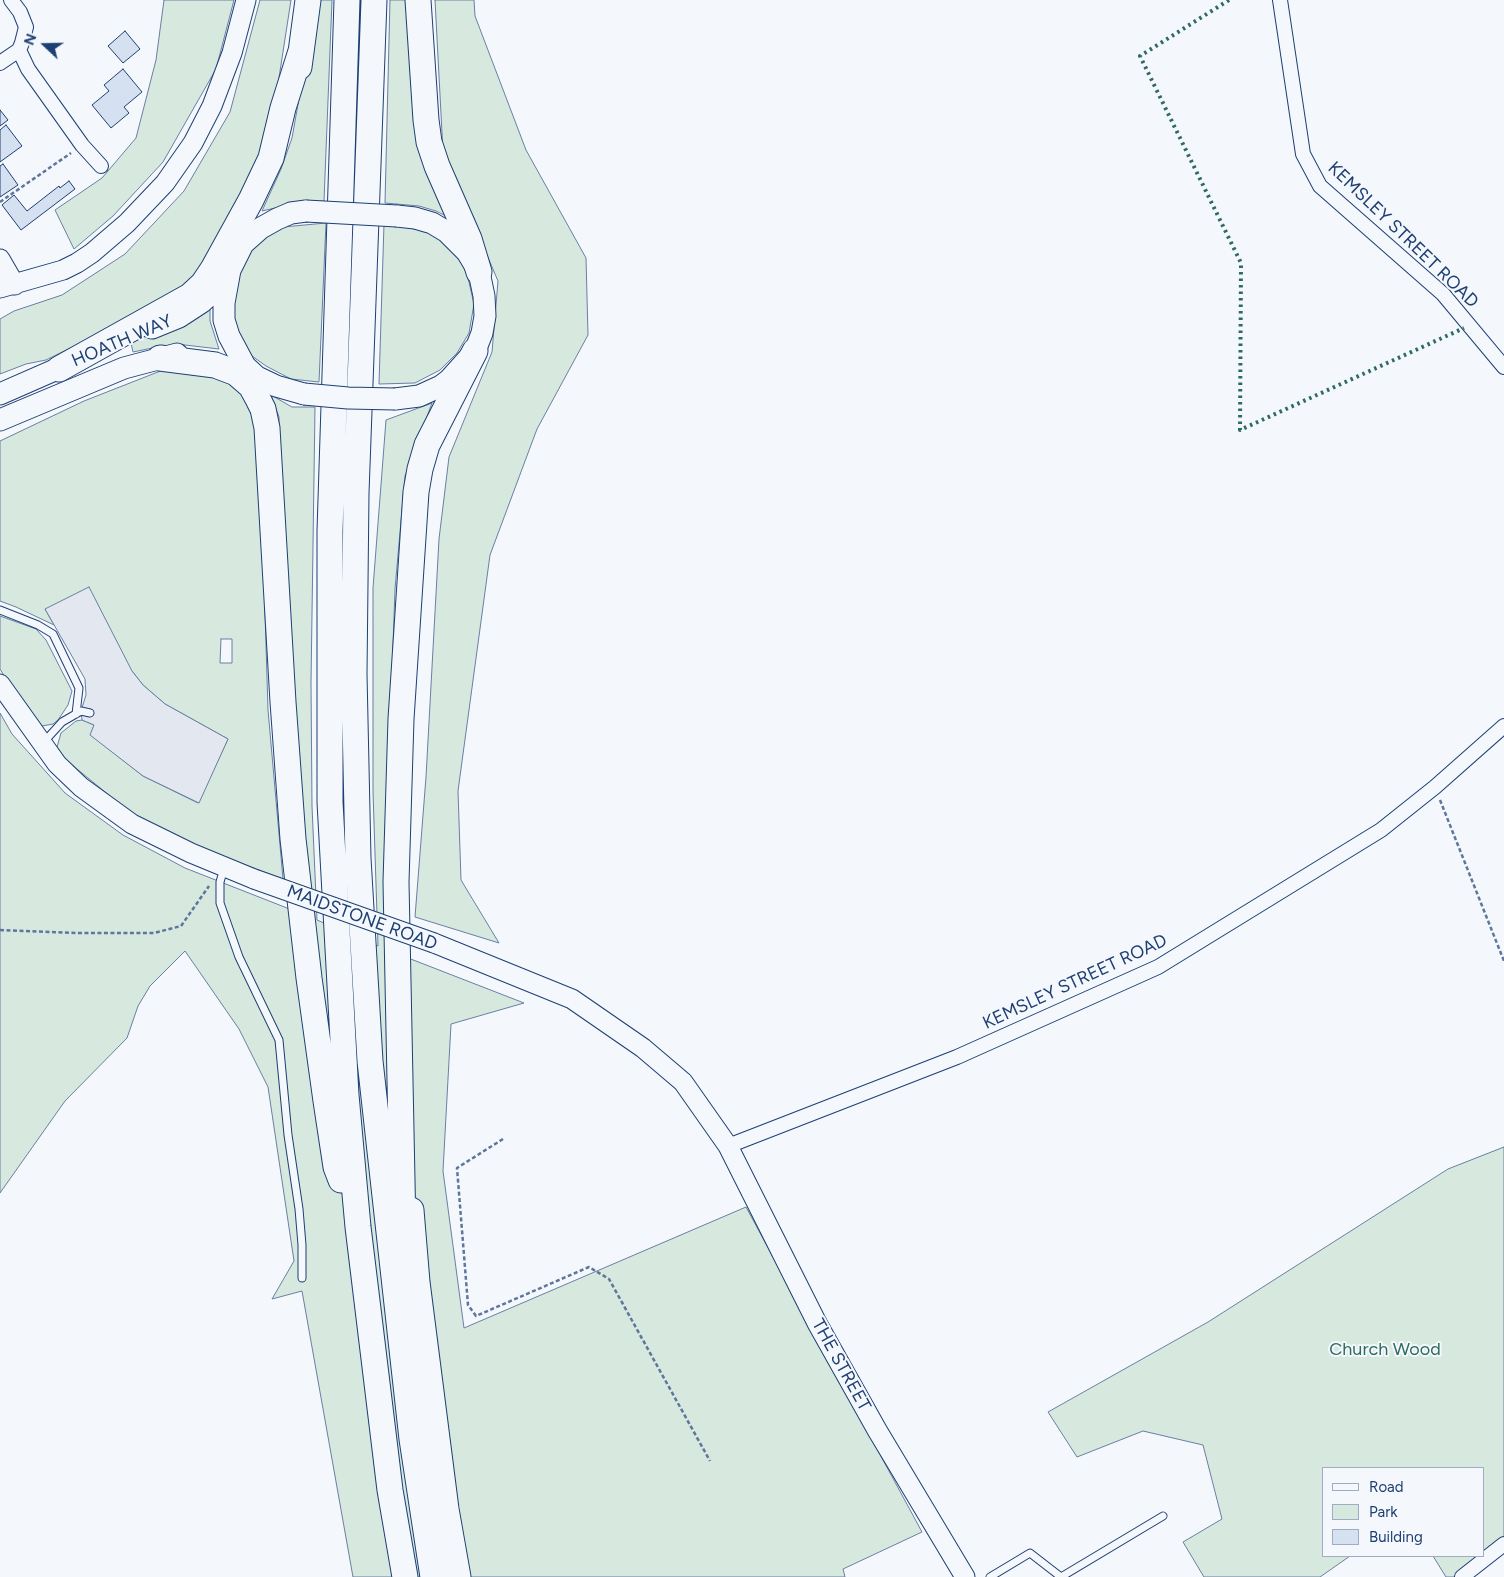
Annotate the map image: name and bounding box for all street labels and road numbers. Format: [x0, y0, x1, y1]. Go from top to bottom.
street label: KEMSLEY STREET ROAD [1323, 157, 1483, 313]
street label: HOATH WAY [69, 310, 175, 372]
street label: MAIDSTONE ROAD [284, 881, 440, 955]
street label: KEMSLEY STREET ROAD [979, 930, 1171, 1034]
street label: THE STREET [807, 1315, 875, 1415]

